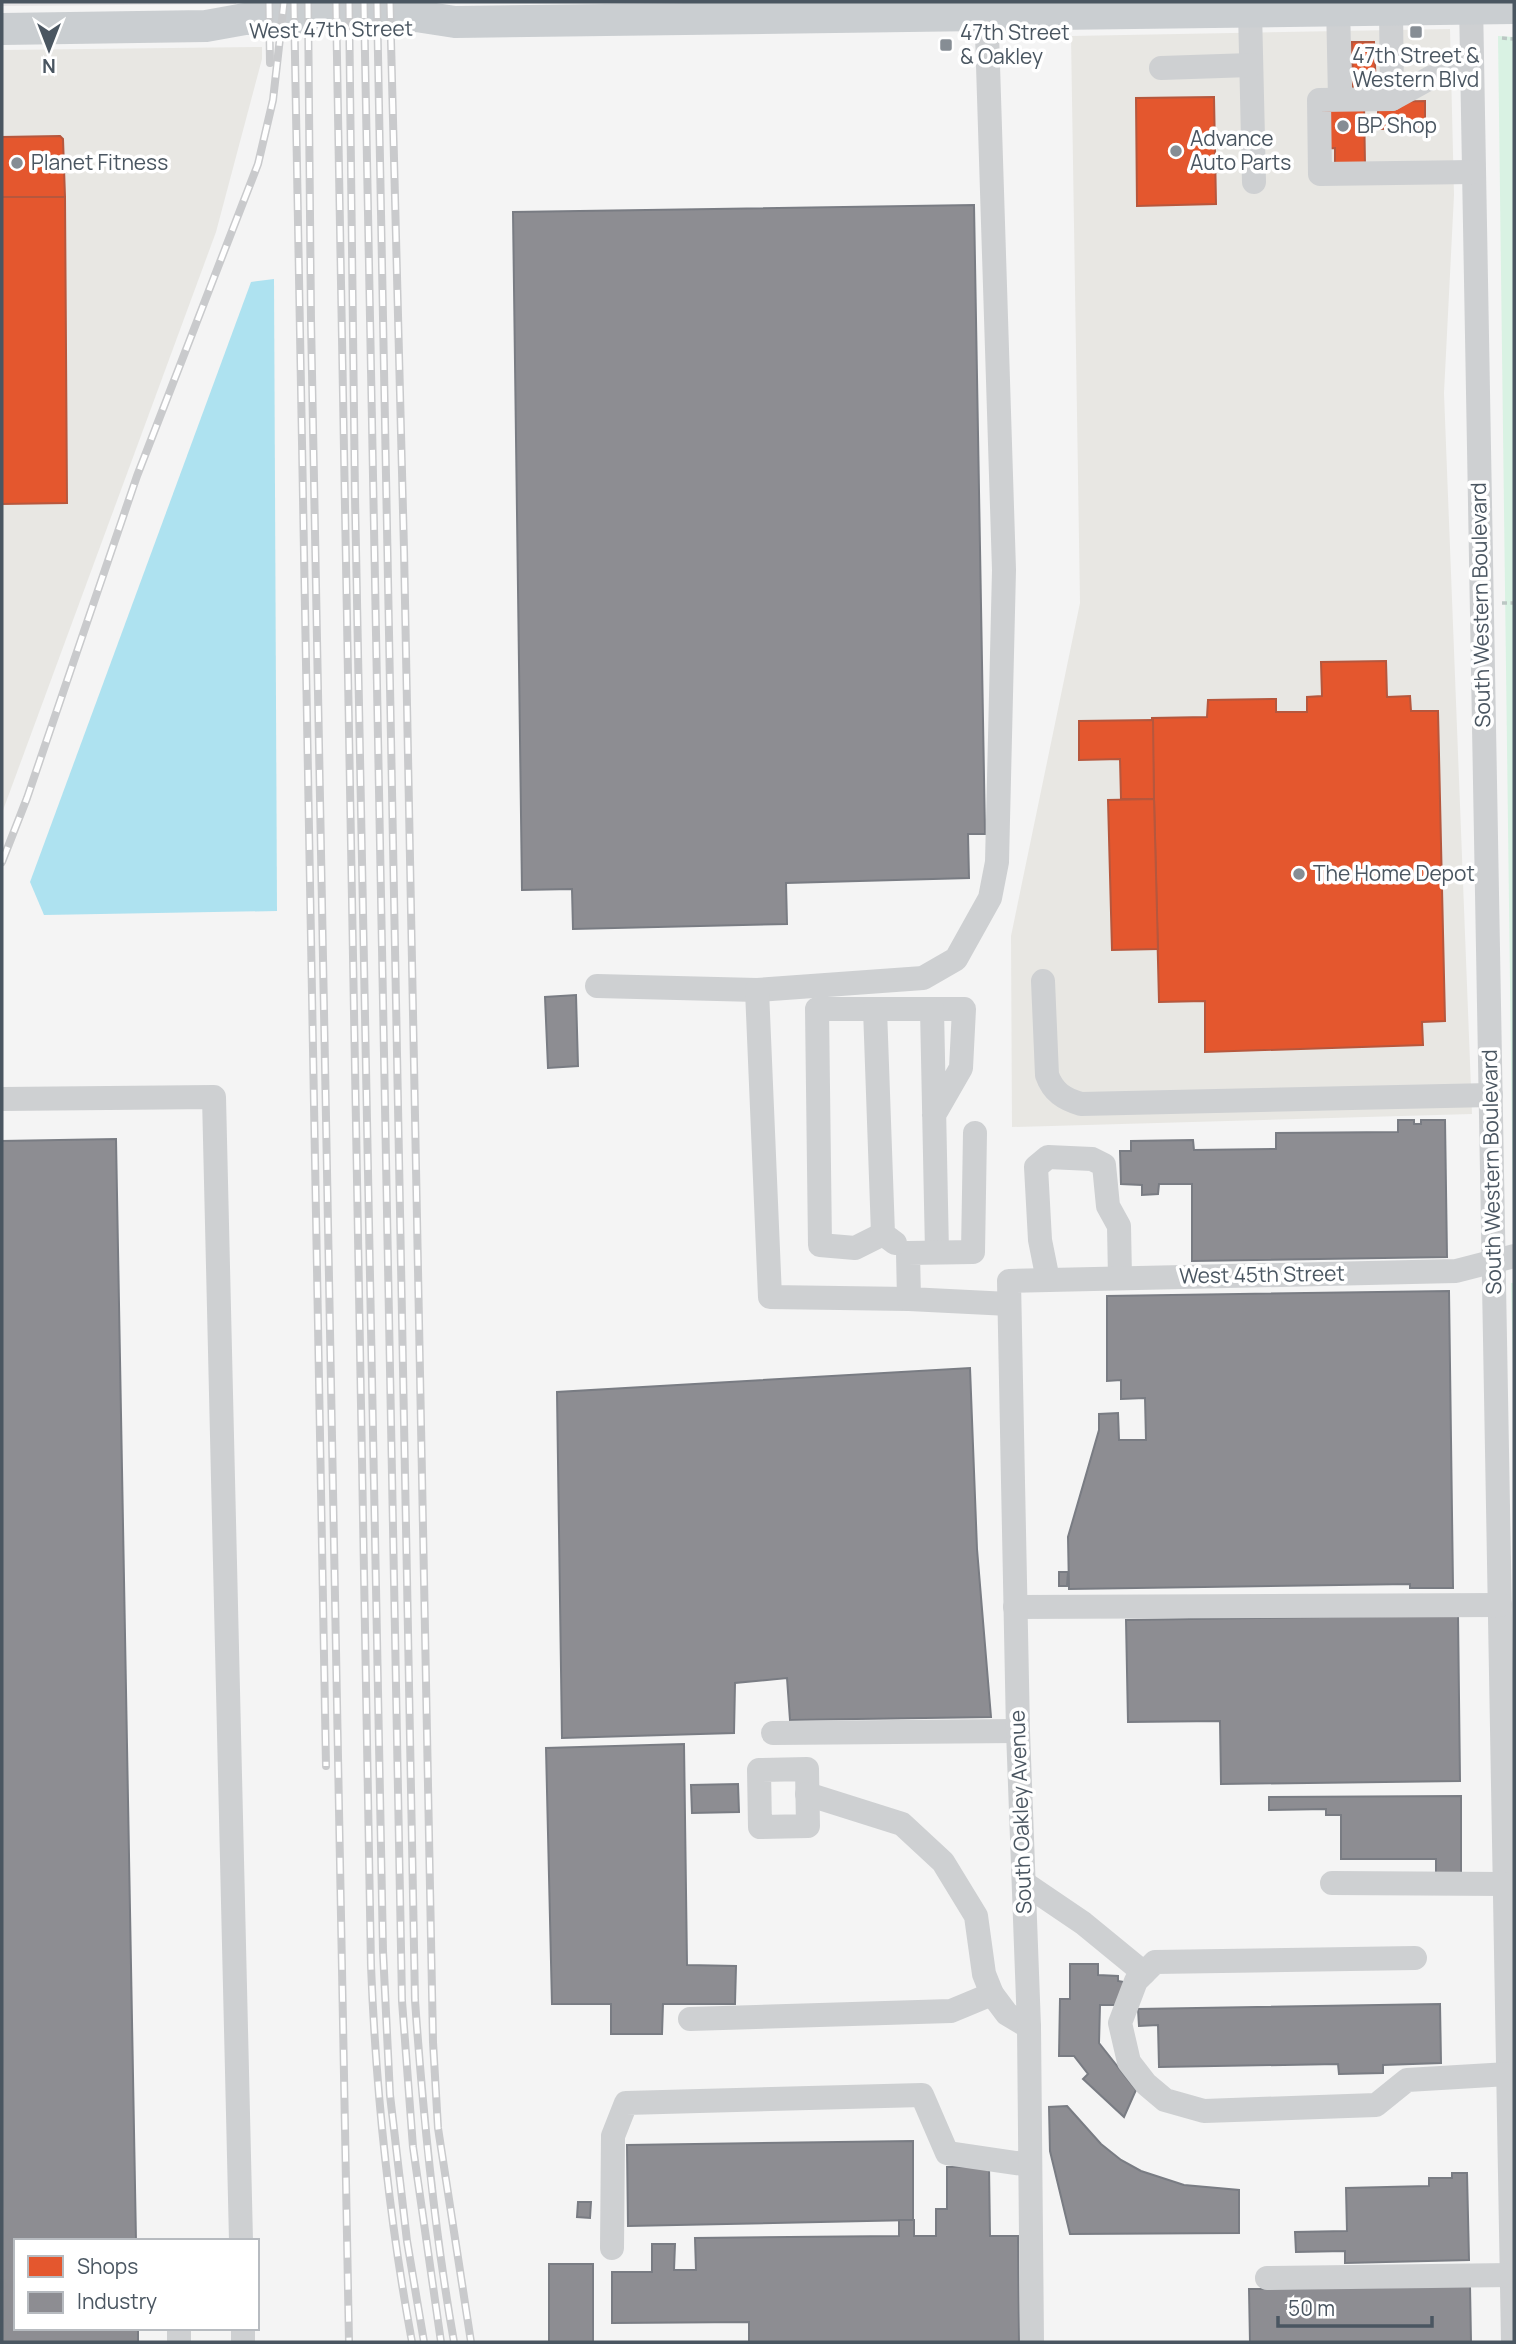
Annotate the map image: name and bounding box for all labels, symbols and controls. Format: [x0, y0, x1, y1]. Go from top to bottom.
north arrow [14, 14, 84, 84]
street label: West 47th Street [249, 14, 413, 44]
place label: 47th Street & Oakley [960, 18, 1070, 70]
marker: 47th Street & Western Blvd [1408, 24, 1424, 40]
marker: 47th Street & Oakley [938, 37, 954, 53]
place label: 47th Street & Western Blvd [1352, 41, 1480, 93]
text: N [42, 53, 56, 79]
place label: BP Shop [1357, 111, 1437, 139]
marker: BP Shop [1335, 118, 1351, 134]
place label: Advance Auto Parts [1190, 124, 1291, 176]
marker: Advance Auto Parts [1168, 143, 1184, 159]
place label: Planet Fitness [31, 148, 168, 176]
marker: Planet Fitness [9, 155, 25, 171]
street label: South Western Boulevard [1464, 482, 1496, 728]
place label: The Home Depot [1313, 859, 1475, 887]
marker: The Home Depot [1291, 866, 1307, 882]
street label: South Western Boulevard [1475, 1049, 1507, 1295]
street label: West 45th Street [1179, 1259, 1345, 1289]
street label: South Oakley Avenue [1002, 1709, 1038, 1915]
legend [14, 2239, 259, 2330]
text: Shops [77, 2252, 138, 2280]
scale bar [1278, 2284, 1432, 2328]
text: Industry [77, 2287, 157, 2315]
text: 50 m [1288, 2294, 1335, 2322]

